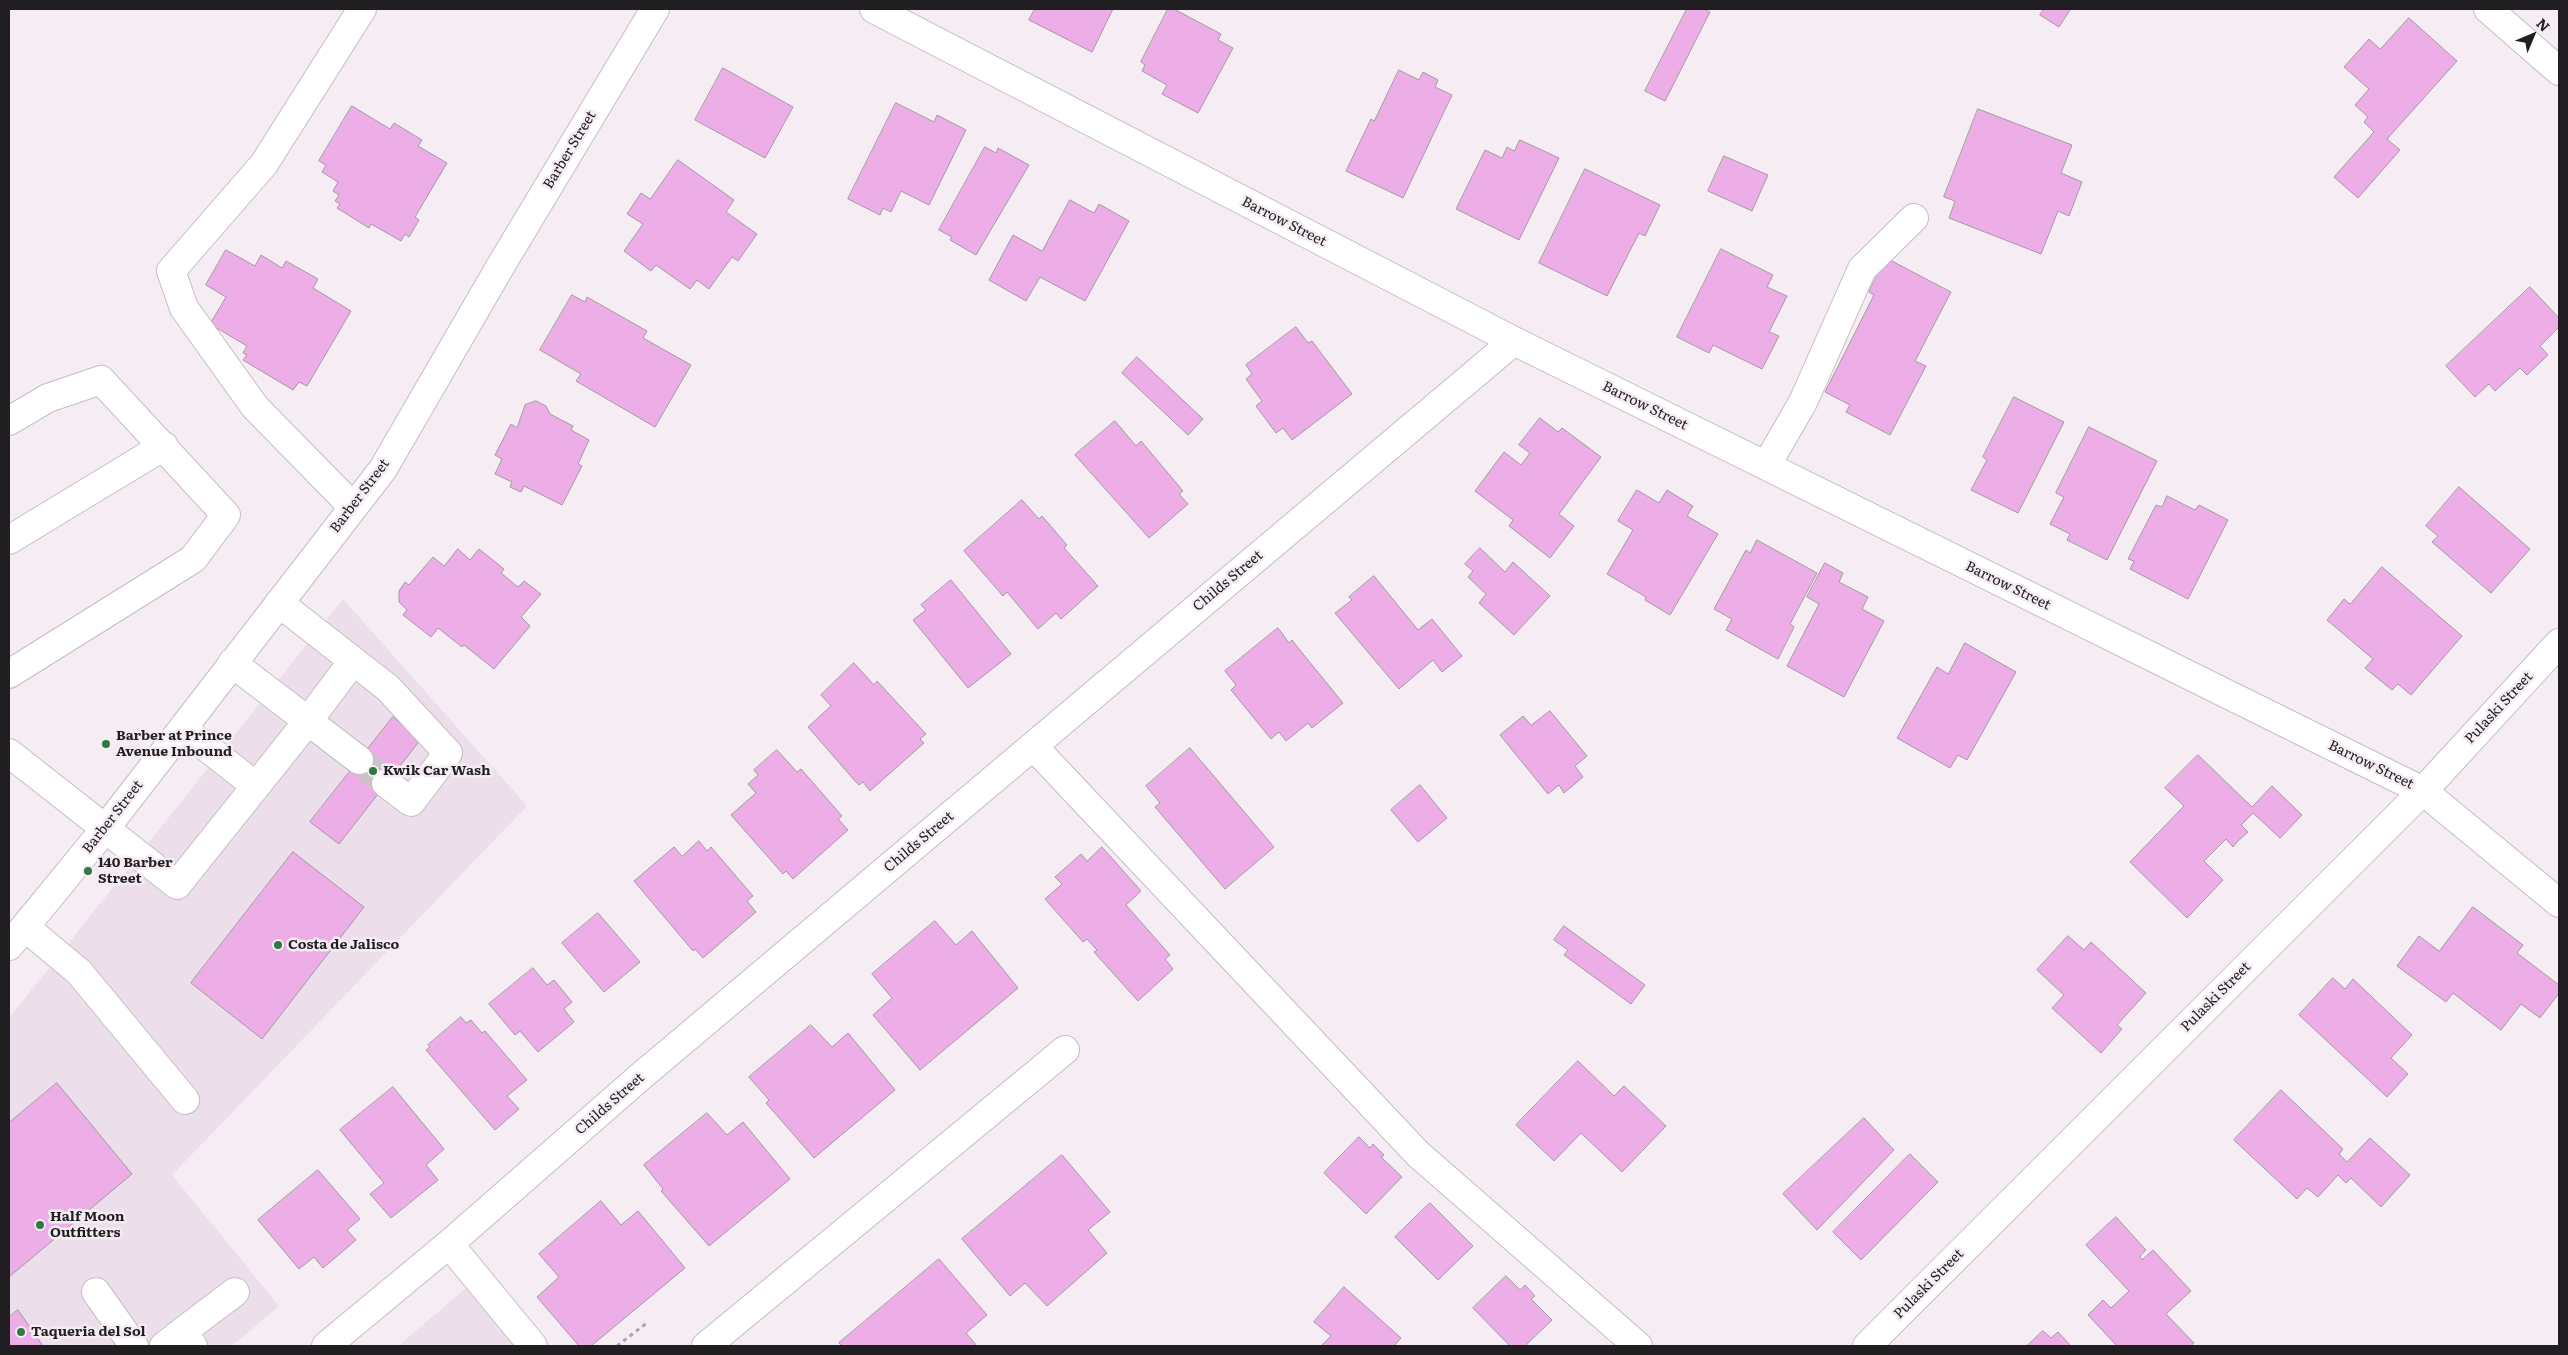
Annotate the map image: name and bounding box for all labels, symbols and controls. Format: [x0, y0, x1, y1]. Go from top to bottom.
north arrow [2508, 10, 2558, 60]
text: N [2532, 13, 2555, 36]
street label: Barber Street [540, 108, 600, 192]
street label: Barrow Street [1239, 193, 1329, 251]
street label: Barrow Street [1600, 378, 1690, 434]
street label: Barber Street [327, 456, 393, 536]
street label: Childs Street [1190, 547, 1266, 615]
street label: Barrow Street [1963, 558, 2053, 614]
street label: Pulaski Street [2462, 669, 2536, 747]
place label: Barber at Prince Avenue Inbound [116, 728, 232, 760]
street label: Barrow Street [2326, 737, 2416, 793]
marker: Barber at Prince Avenue Inbound [100, 738, 112, 750]
place label: Kwik Car Wash [383, 763, 491, 779]
marker: Kwik Car Wash [367, 765, 379, 777]
street label: Barber Street [79, 777, 147, 857]
street label: Childs Street [881, 808, 957, 876]
place label: 140 Barber Street [98, 855, 173, 888]
marker: 140 Barber Street [82, 865, 94, 877]
place label: Costa de Jalisco [288, 937, 399, 953]
marker: Costa de Jalisco [272, 939, 284, 951]
street label: Pulaski Street [2178, 959, 2254, 1035]
street label: Childs Street [572, 1069, 648, 1139]
place label: Half Moon Outfitters [50, 1209, 124, 1242]
marker: Half Moon Outfitters [34, 1219, 46, 1231]
street label: Pulaski Street [1891, 1246, 1967, 1322]
place label: Taqueria del Sol [31, 1324, 146, 1340]
marker: Taqueria del Sol [15, 1326, 27, 1338]

